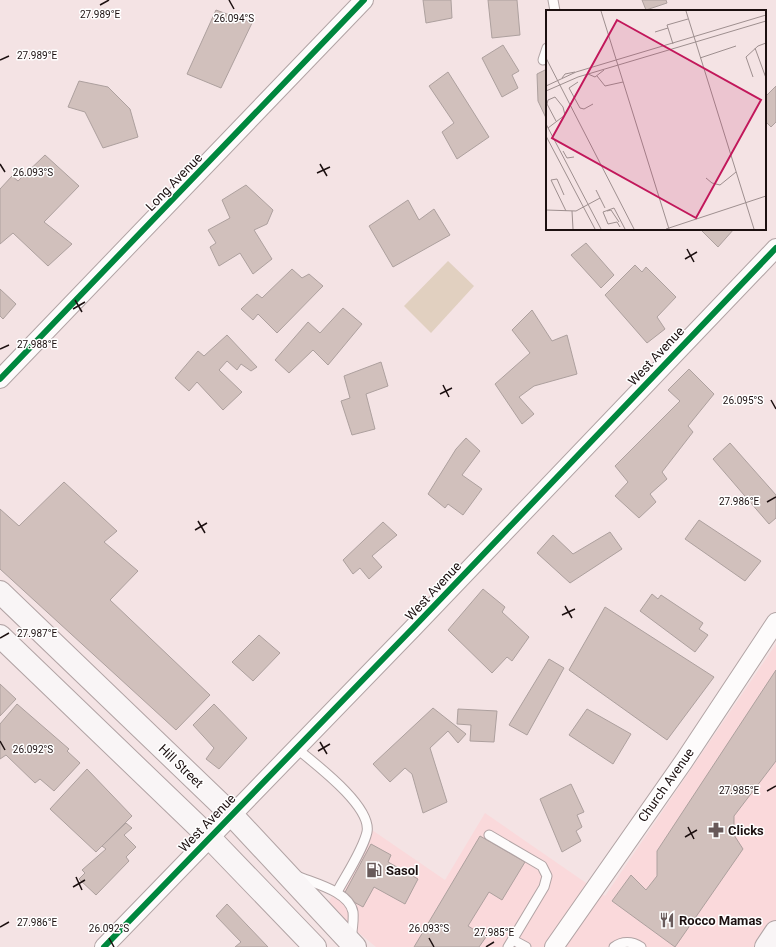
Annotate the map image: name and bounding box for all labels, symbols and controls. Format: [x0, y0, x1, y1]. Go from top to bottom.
text: 27.989°E [80, 9, 120, 20]
inset map [546, 10, 766, 230]
text: 26.094°S [214, 13, 254, 24]
text: 27.989°E [17, 50, 57, 61]
street label: Long Avenue [143, 150, 205, 214]
text: 26.093°S [13, 167, 53, 178]
street label: West Avenue [625, 323, 687, 389]
text: 27.988°E [17, 339, 57, 350]
text: 26.095°S [723, 395, 763, 406]
text: 27.986°E [719, 496, 759, 507]
street label: West Avenue [402, 558, 464, 624]
text: 27.987°E [17, 628, 57, 639]
street label: Hill Street [156, 741, 206, 791]
text: 26.092°S [13, 744, 53, 755]
street label: Church Avenue [635, 745, 697, 825]
text: 27.985°E [719, 785, 759, 796]
street label: West Avenue [176, 791, 238, 855]
pharmacy icon: Clicks [707, 821, 725, 839]
place label: Clicks [728, 823, 764, 838]
fuel station icon: Sasol [365, 861, 383, 879]
place label: Sasol [386, 863, 418, 878]
restaurant icon: Rocco Mamas [658, 911, 676, 929]
place label: Rocco Mamas [679, 913, 762, 928]
text: 27.986°E [17, 917, 57, 928]
text: 26.092°S [89, 923, 129, 934]
text: 26.093°S [409, 923, 449, 934]
text: 27.985°E [474, 927, 514, 938]

